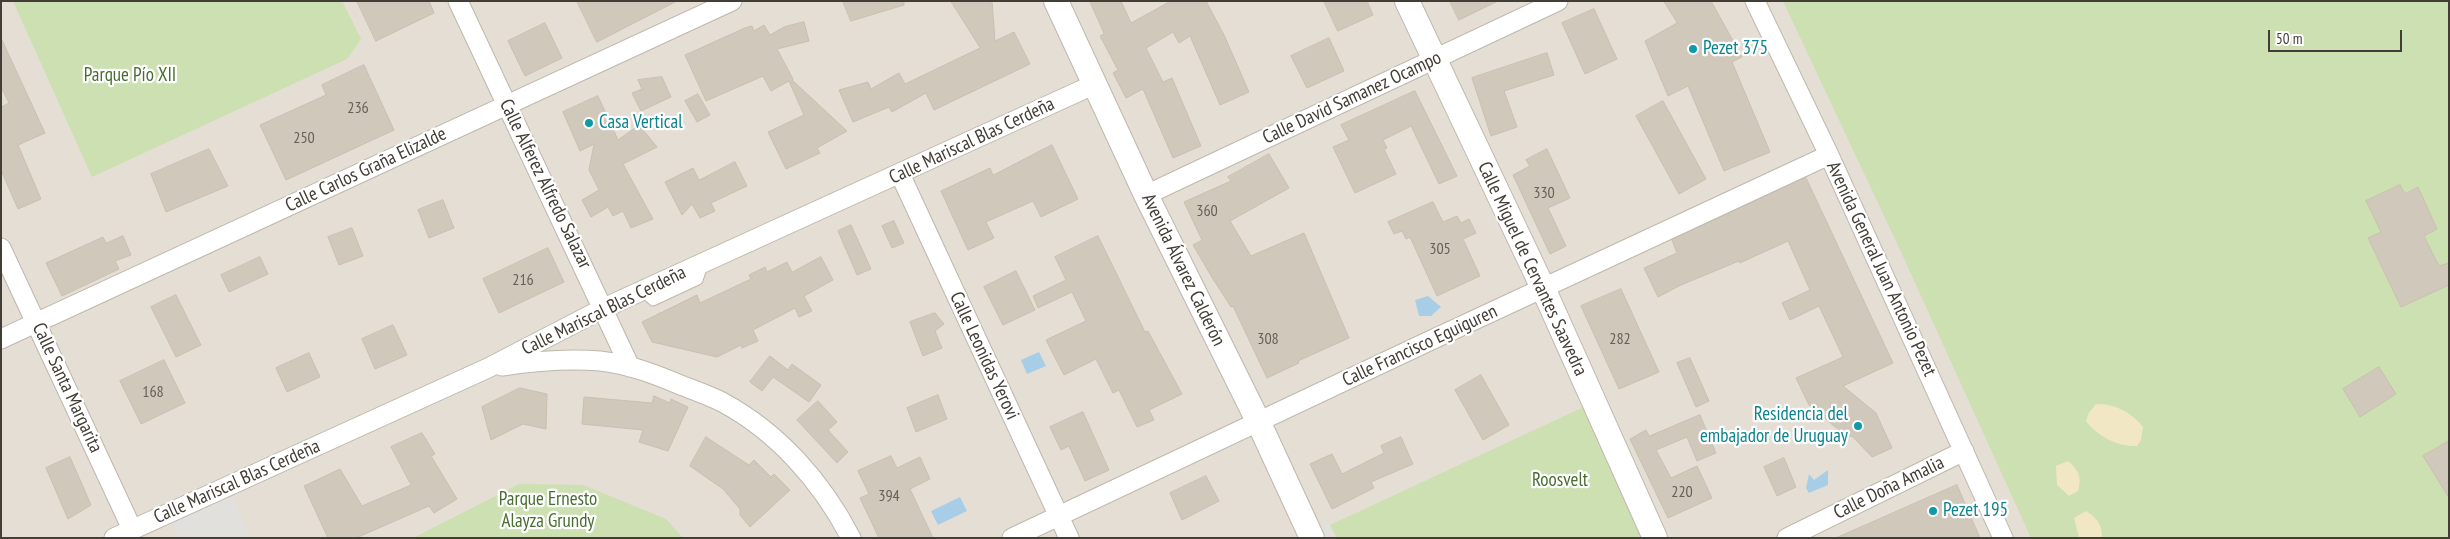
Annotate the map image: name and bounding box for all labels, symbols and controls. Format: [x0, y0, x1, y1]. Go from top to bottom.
scale bar [2270, 20, 2404, 52]
text: 50 m [2276, 29, 2302, 48]
place label: Pezet 375 [1703, 38, 1768, 60]
marker: Pezet 375 [1687, 43, 1699, 55]
street label: Calle David Samanez Ocampo [1259, 47, 1445, 149]
park label: Parque Pío XII [84, 65, 176, 87]
street label: Calle Mariscal Blas Cerdeña [886, 93, 1058, 189]
street label: Calle Alferez Alfredo Salazar [494, 96, 596, 272]
house number: 236 [347, 98, 369, 118]
place label: Casa Vertical [599, 112, 683, 134]
marker: Casa Vertical [583, 117, 595, 129]
street label: Calle Carlos Graña Elizalde [282, 123, 450, 217]
house number: 250 [293, 128, 315, 148]
street label: Calle Miguel de Cervantes Saavedra [1472, 158, 1592, 380]
street label: Avenida General Juan Antonio Pezet [1821, 158, 1941, 380]
house number: 330 [1533, 183, 1555, 203]
street label: Avenida Álvarez Calderón [1136, 190, 1230, 350]
house number: 360 [1196, 201, 1218, 221]
house number: 305 [1429, 239, 1451, 259]
street label: Calle Mariscal Blas Cerdeña [518, 261, 690, 361]
house number: 216 [512, 270, 534, 290]
street label: Calle Leonidas Yerovi [944, 289, 1024, 423]
street label: Calle Francisco Eguiguren [1339, 300, 1501, 392]
street label: Calle Santa Margarita [27, 319, 107, 457]
house number: 308 [1257, 329, 1279, 349]
house number: 282 [1609, 329, 1631, 349]
house number: 168 [142, 382, 164, 402]
place label: Residencia del embajador de Uruguay [1700, 404, 1848, 448]
marker: Residencia del embajador de Uruguay [1852, 420, 1864, 432]
street label: Calle Mariscal Blas Cerdeña [150, 435, 324, 529]
street label: Calle Doña Amalia [1830, 451, 1948, 525]
park label: Roosvelt [1532, 470, 1588, 492]
house number: 220 [1671, 482, 1693, 502]
house number: 394 [878, 486, 900, 506]
park label: Parque Ernesto Alayza Grundy [499, 489, 597, 533]
place label: Pezet 195 [1943, 500, 2008, 522]
marker: Pezet 195 [1927, 505, 1939, 517]

